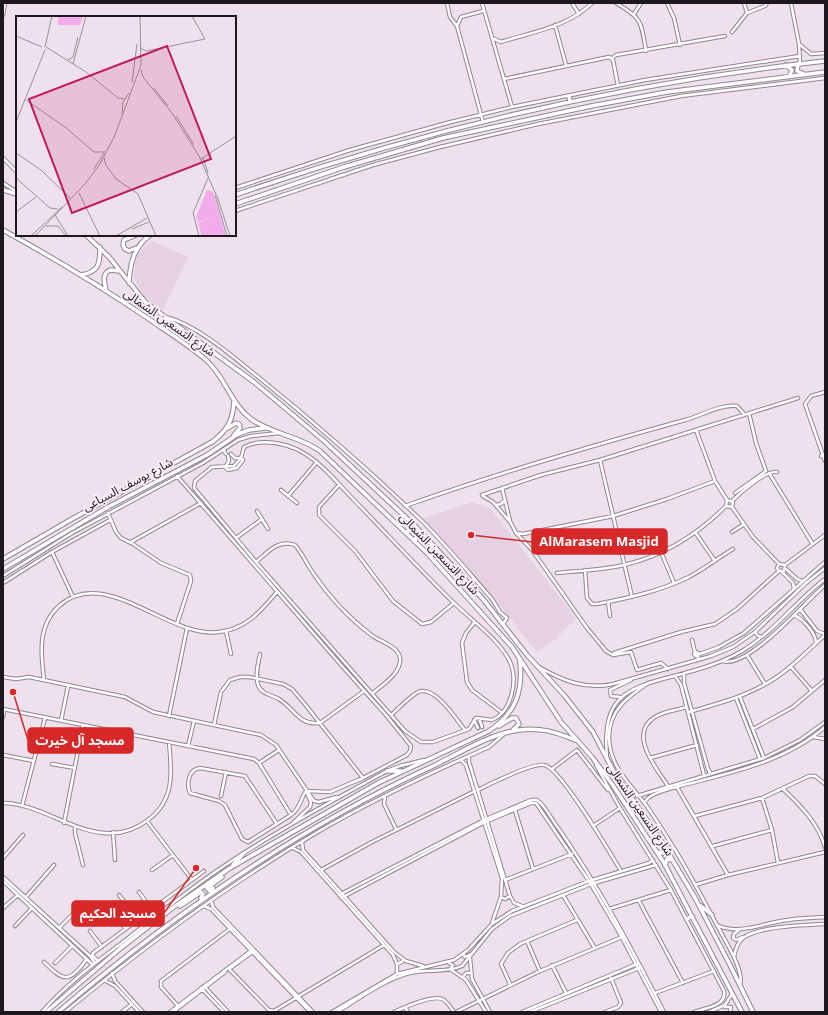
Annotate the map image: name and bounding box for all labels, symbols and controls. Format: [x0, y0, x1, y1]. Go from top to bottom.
inset map [16, 16, 236, 236]
street label: شارع التسعين الشمالى [117, 282, 221, 364]
street label: شارع يوسف السباعى [78, 450, 178, 520]
street label: شارع التسعين الشمالى [392, 506, 486, 602]
text: AlMarasem Masjid [539, 528, 659, 556]
callout: AlMarasem Masjid [532, 529, 667, 554]
text: مسجد آل خيرت [35, 727, 125, 755]
callout: مسجد آل خيرت [28, 728, 133, 753]
street label: شارع التسعين الشمالى [599, 758, 681, 862]
text: مسجد الحكيم [80, 900, 156, 928]
callout: مسجد الحكيم [72, 901, 164, 926]

